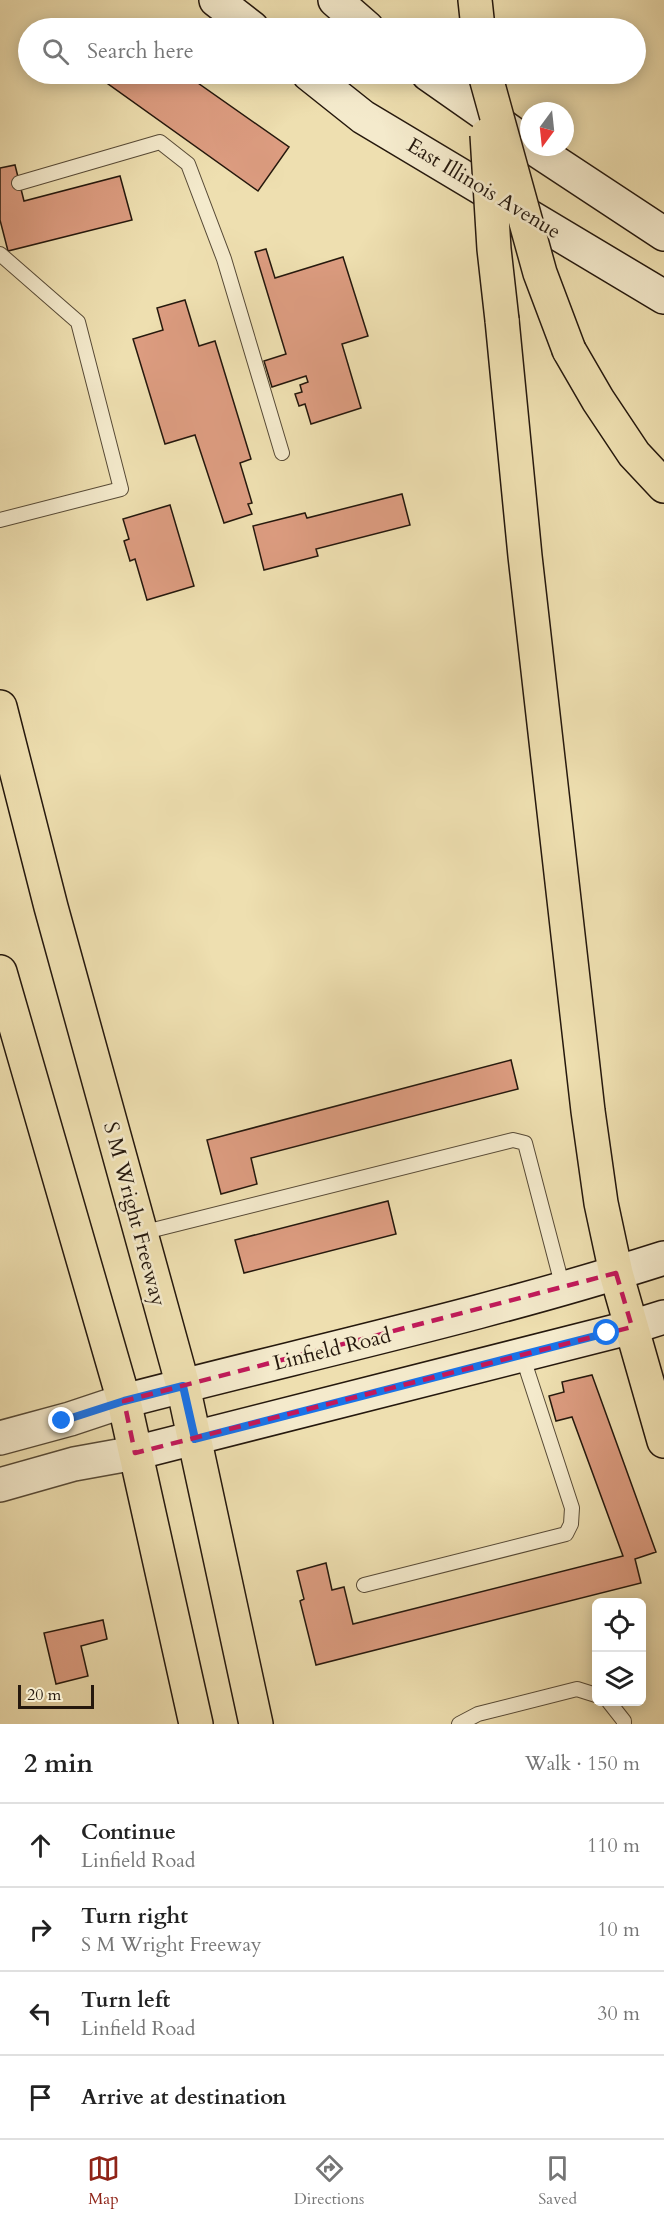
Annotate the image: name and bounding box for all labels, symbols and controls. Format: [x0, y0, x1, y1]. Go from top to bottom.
search box [18, 18, 646, 84]
icon: search [39, 35, 72, 68]
text: Search here [87, 36, 194, 66]
north arrow [520, 102, 574, 156]
street label: East Illinois Avenue [401, 131, 566, 246]
street label: S M Wright Freeway [96, 1119, 173, 1309]
route start [593, 1319, 619, 1345]
street label: Linfield Road [270, 1321, 394, 1378]
route end [48, 1407, 74, 1433]
map controls [592, 1598, 646, 1706]
button: locate [592, 1598, 646, 1652]
button: layers [592, 1652, 646, 1706]
scale bar [18, 1682, 94, 1710]
text: 20 m [27, 1684, 61, 1706]
text: 2 min [24, 1746, 93, 1781]
text: Walk · 150 m [525, 1750, 640, 1777]
text: Continue [81, 1817, 176, 1847]
icon: ahead [24, 1829, 57, 1862]
text: 110 m [587, 1832, 640, 1859]
text: Linfield Road [81, 1847, 196, 1874]
text: Turn right [81, 1901, 188, 1931]
icon: right [24, 1913, 57, 1946]
text: 10 m [597, 1916, 640, 1943]
text: S M Wright Freeway [81, 1931, 262, 1958]
text: Turn left [81, 1985, 170, 2015]
icon: left [24, 1997, 57, 2030]
text: 30 m [597, 2000, 640, 2027]
text: Linfield Road [81, 2015, 196, 2042]
icon: arrive [24, 2081, 57, 2114]
text: Arrive at destination [81, 2082, 286, 2112]
tab: Map [87, 2152, 120, 2210]
tab: Directions [294, 2152, 364, 2210]
tab: Saved [538, 2152, 577, 2210]

